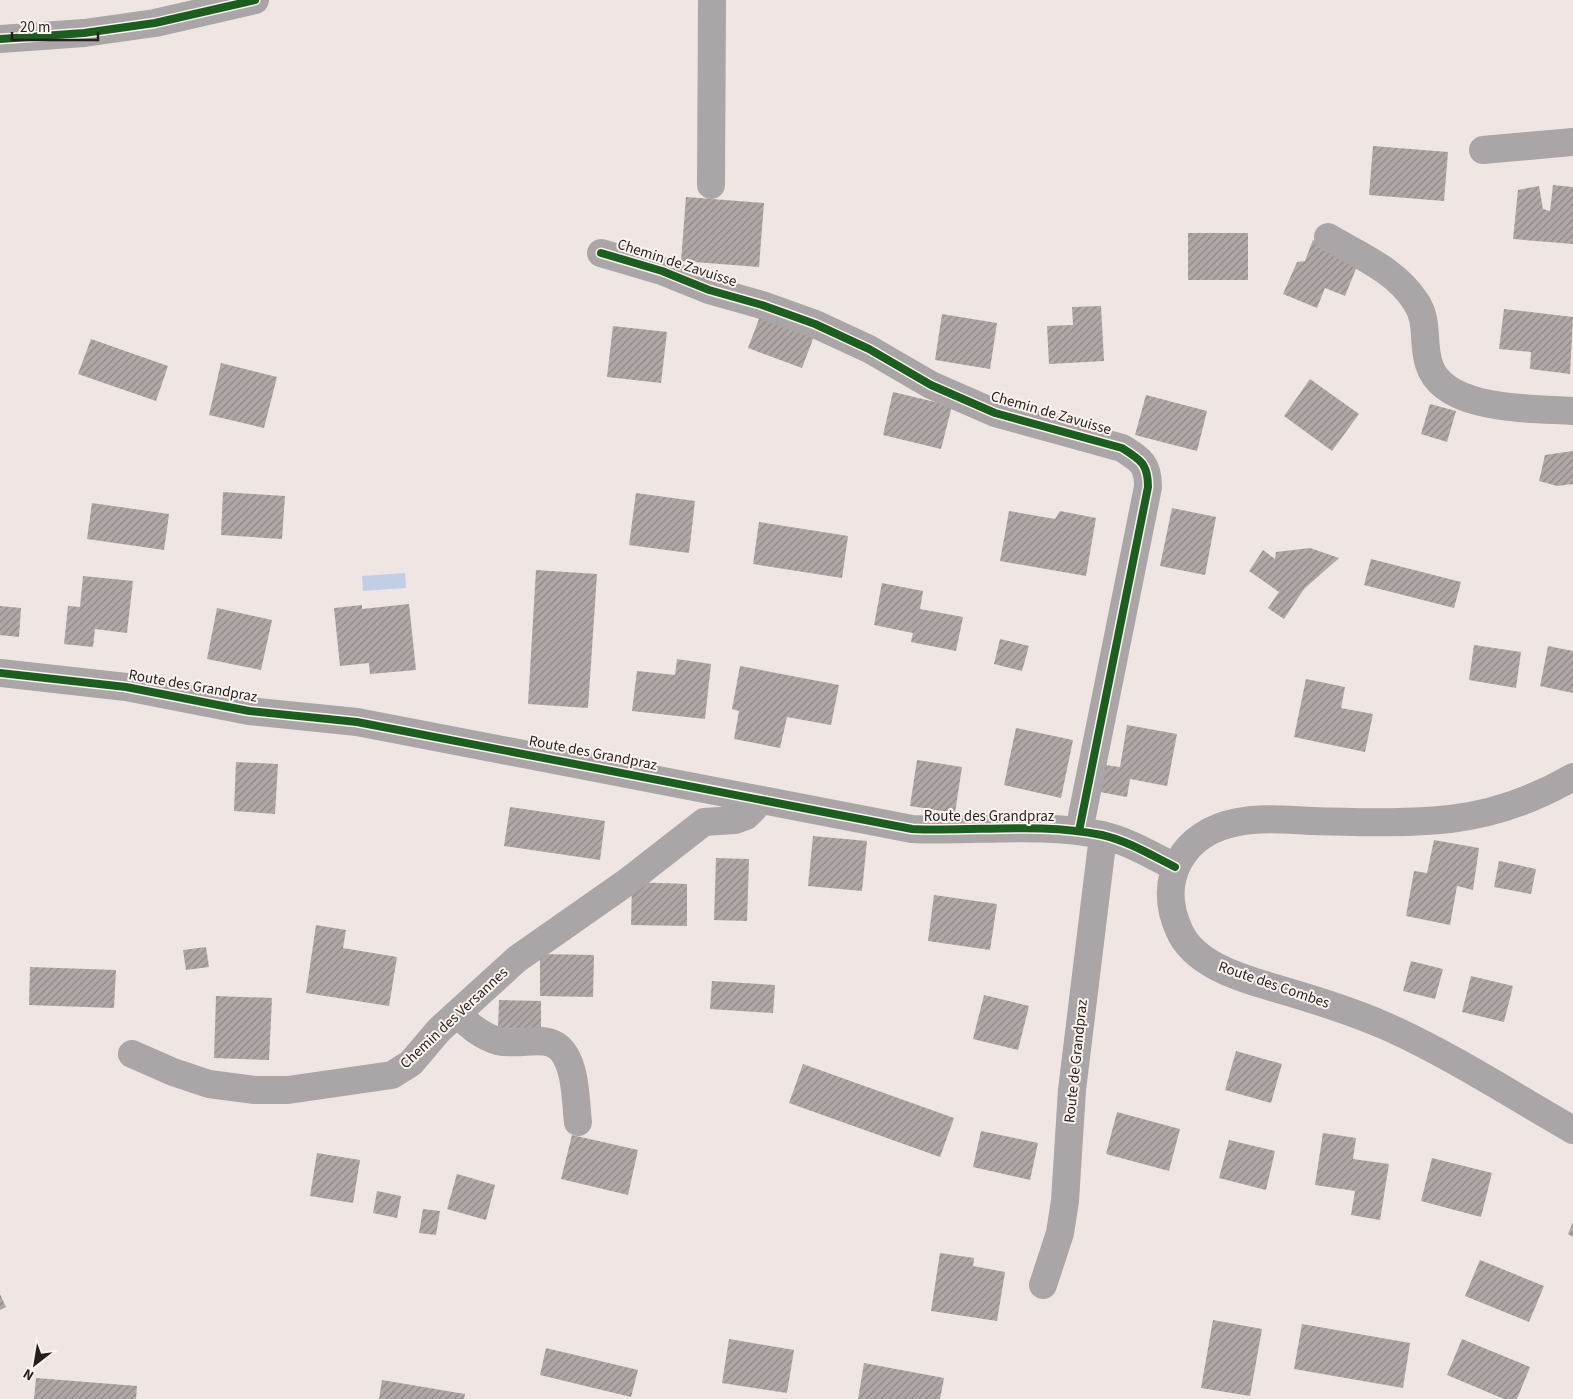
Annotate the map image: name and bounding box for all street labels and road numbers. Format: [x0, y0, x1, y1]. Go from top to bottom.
street label: Chemin de Zavuisse [615, 234, 739, 292]
street label: Chemin de Zavuisse [988, 386, 1114, 440]
street label: Route des Grandpraz [127, 664, 259, 708]
street label: Route des Grandpraz [527, 730, 659, 776]
street label: Route des Grandpraz [924, 806, 1054, 827]
street label: Route des Combes [1216, 956, 1332, 1014]
street label: Chemin des Versannes [395, 962, 513, 1074]
street label: Route de Grandpraz [1059, 998, 1093, 1124]

